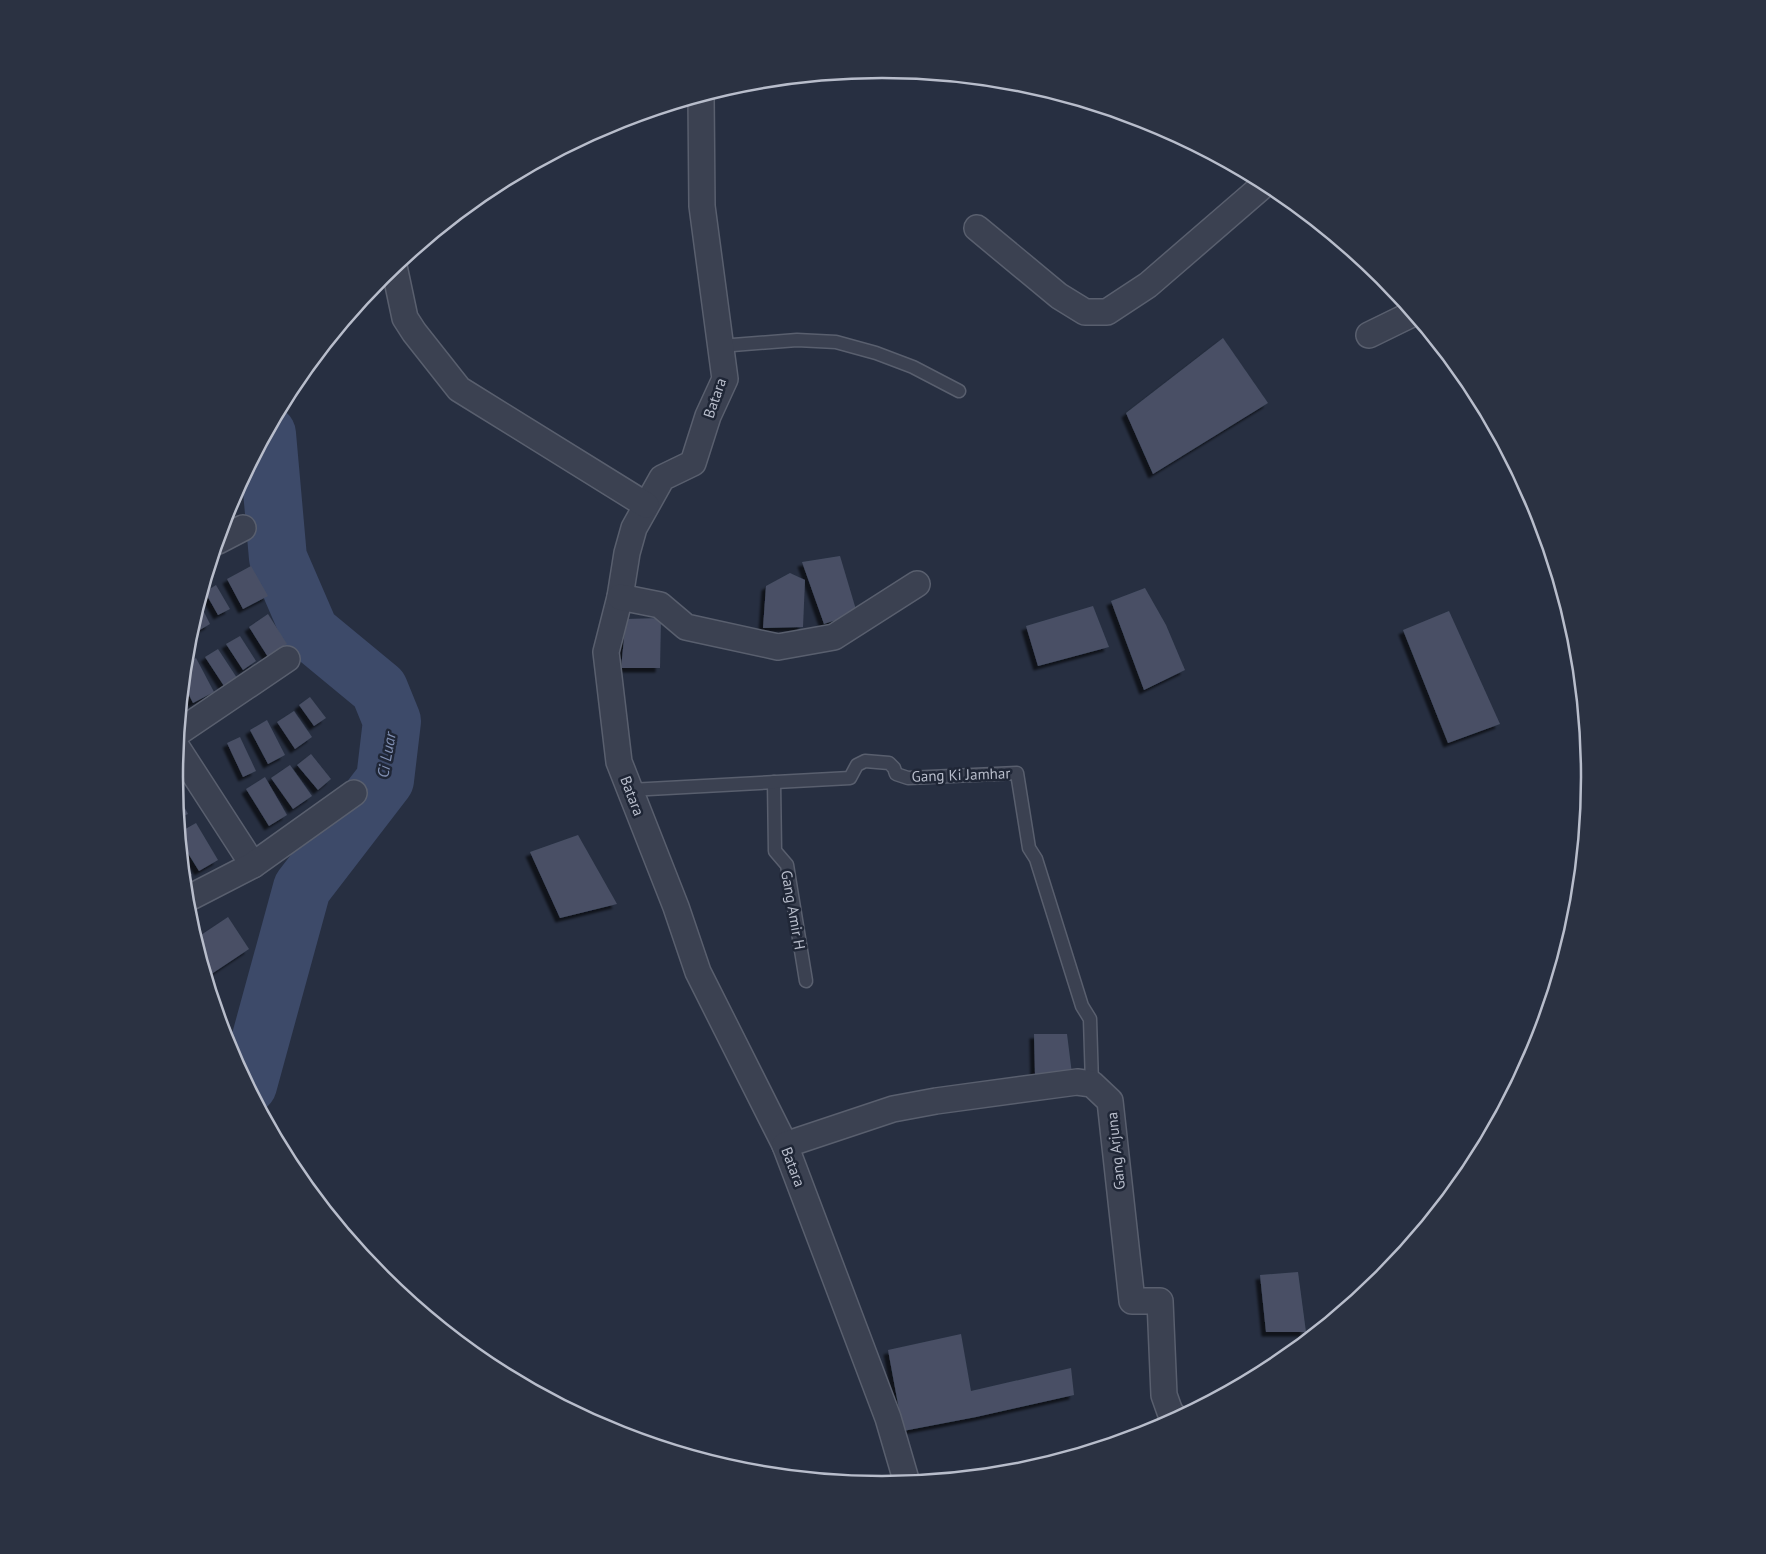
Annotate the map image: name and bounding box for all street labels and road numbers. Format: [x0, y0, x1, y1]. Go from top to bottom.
street label: Batara [699, 375, 730, 420]
street label: Gang Ki Jamhar [911, 763, 1011, 786]
street label: Batara [616, 773, 649, 818]
street label: Gang Amir H [777, 869, 810, 951]
street label: Gang Arjuna [1102, 1111, 1129, 1191]
street label: Batara [777, 1144, 810, 1189]

